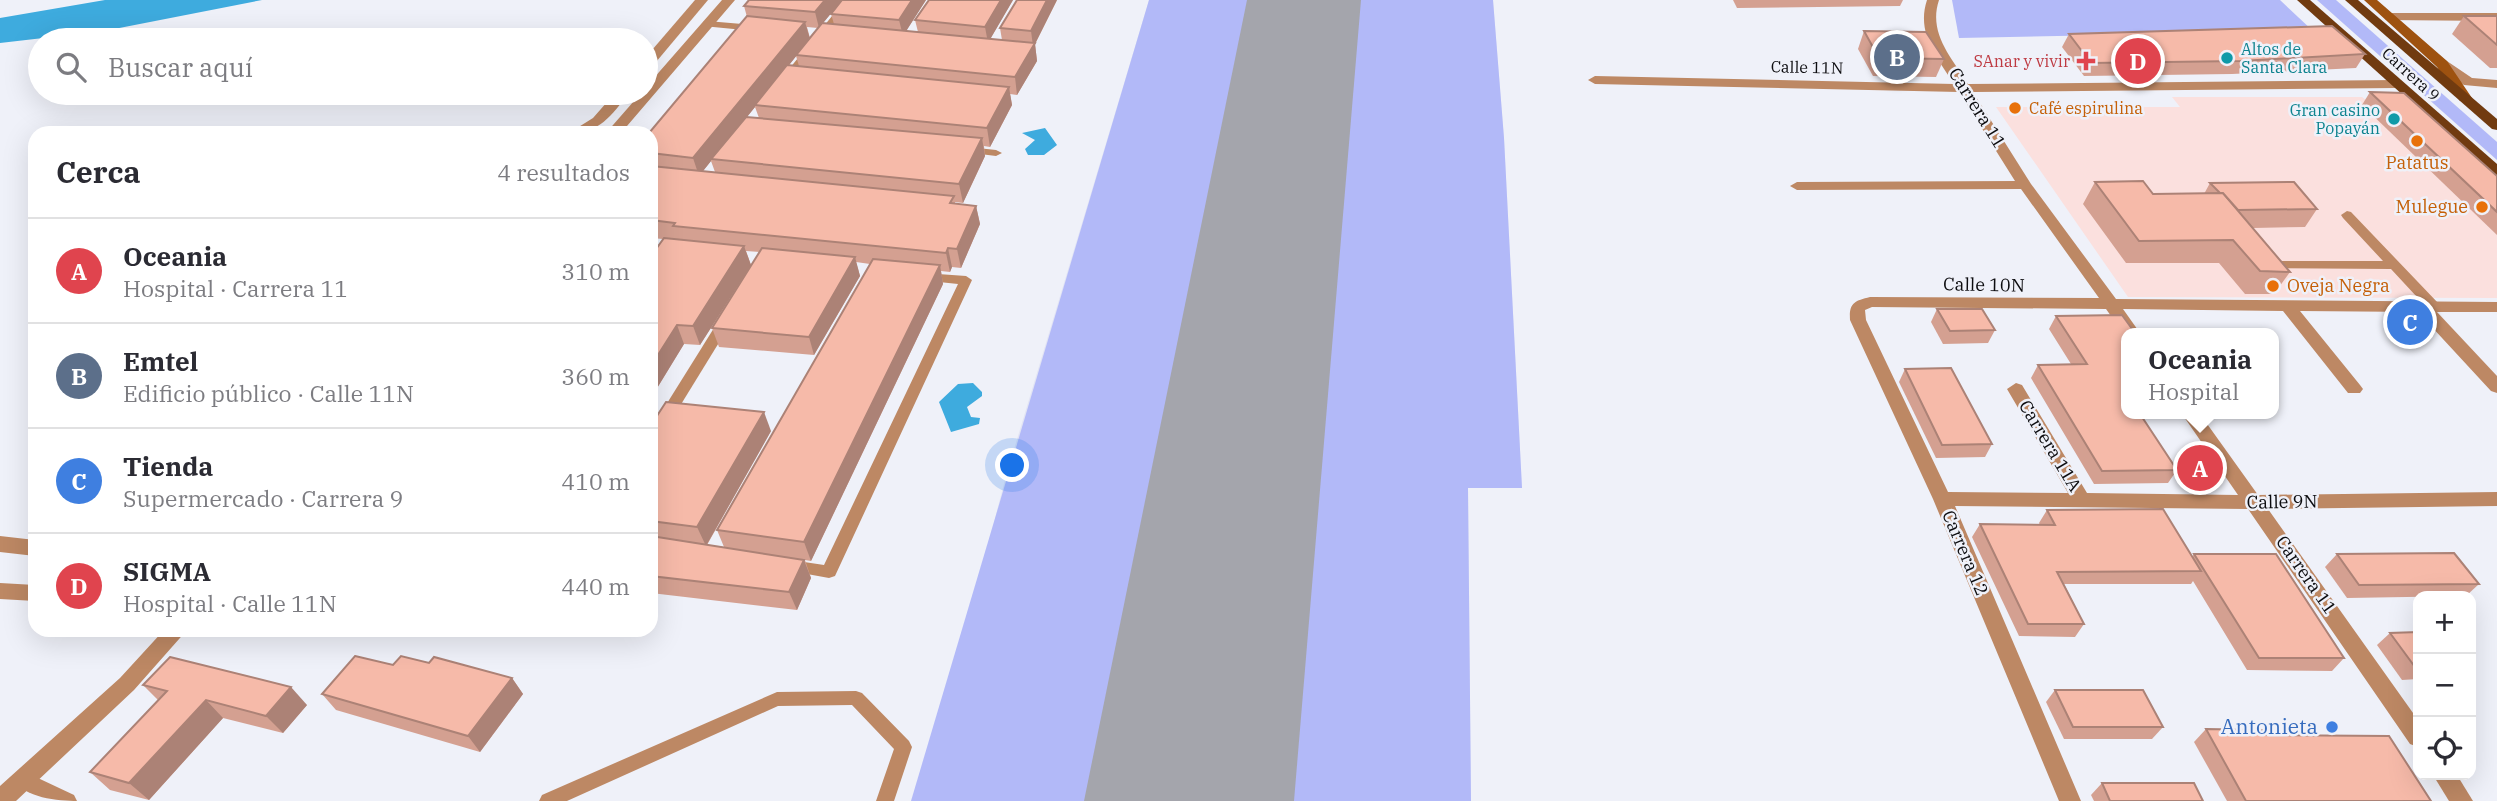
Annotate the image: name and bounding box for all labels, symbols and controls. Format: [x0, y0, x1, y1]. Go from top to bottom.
search box [28, 28, 658, 105]
pin: B [1874, 31, 1920, 83]
pin: D [2115, 35, 2161, 87]
place label: Altos de Santa Clara [2241, 39, 2327, 77]
street label: Carrera 9 [2378, 43, 2444, 105]
icon: search [52, 48, 90, 86]
text: Buscar aquí [108, 50, 253, 84]
marker: Altos de Santa Clara [2219, 50, 2235, 66]
place label: SAnar y vivir [1974, 51, 2070, 71]
marker: SAnar y vivir [2076, 51, 2096, 71]
street label: Calle 11N [1771, 56, 1843, 78]
street label: Carrera 11 [1944, 63, 2011, 152]
place label: Café espirulina [2029, 98, 2143, 118]
marker: Café espirulina [2007, 100, 2023, 116]
place label: Gran casino Popayán [2290, 100, 2380, 138]
marker: Gran casino Popayán [2386, 111, 2402, 127]
marker: Patatus [2409, 133, 2425, 149]
place label: Patatus [2386, 151, 2448, 174]
text: Cerca [56, 152, 141, 191]
text: 4 resultados [497, 157, 630, 187]
place label: Mulegue [2396, 195, 2468, 218]
marker: Mulegue [2474, 199, 2490, 215]
text: Oceania [123, 239, 227, 273]
text: A [71, 256, 87, 286]
text: 310 m [561, 256, 630, 286]
street label: Calle 10N [1943, 272, 2025, 297]
text: Hospital · Carrera 11 [123, 273, 348, 303]
place label: Oveja Negra [2287, 274, 2390, 297]
marker: Oveja Negra [2265, 278, 2281, 294]
pin: C [2387, 296, 2433, 348]
popup [2121, 328, 2279, 419]
text: Oceania [2148, 342, 2252, 376]
text: Emtel [123, 344, 198, 378]
text: B [71, 361, 87, 391]
text: 360 m [561, 361, 630, 391]
text: Hospital [2148, 376, 2239, 406]
text: Edificio público · Calle 11N [123, 378, 414, 408]
street label: Carrera 11A [2014, 396, 2087, 496]
pin: A [2177, 442, 2223, 494]
your location [995, 448, 1029, 482]
text: Tienda [123, 449, 213, 483]
text: C [71, 466, 87, 496]
text: 410 m [561, 466, 630, 496]
text: Supermercado · Carrera 9 [123, 483, 403, 513]
street label: Calle 9N [2246, 489, 2318, 514]
street label: Carrera 12 [1937, 507, 1994, 599]
street label: Carrera 11 [2271, 531, 2342, 618]
text: SIGMA [123, 554, 211, 588]
text: D [70, 571, 88, 601]
text: 440 m [561, 571, 630, 601]
text: Hospital · Calle 11N [123, 588, 337, 618]
map controls [2413, 591, 2476, 780]
button: + [2413, 591, 2476, 654]
button: − [2413, 654, 2476, 717]
place label: Antonieta [2221, 712, 2318, 740]
button: locate [2413, 717, 2476, 780]
marker: Antonieta [2324, 719, 2340, 735]

